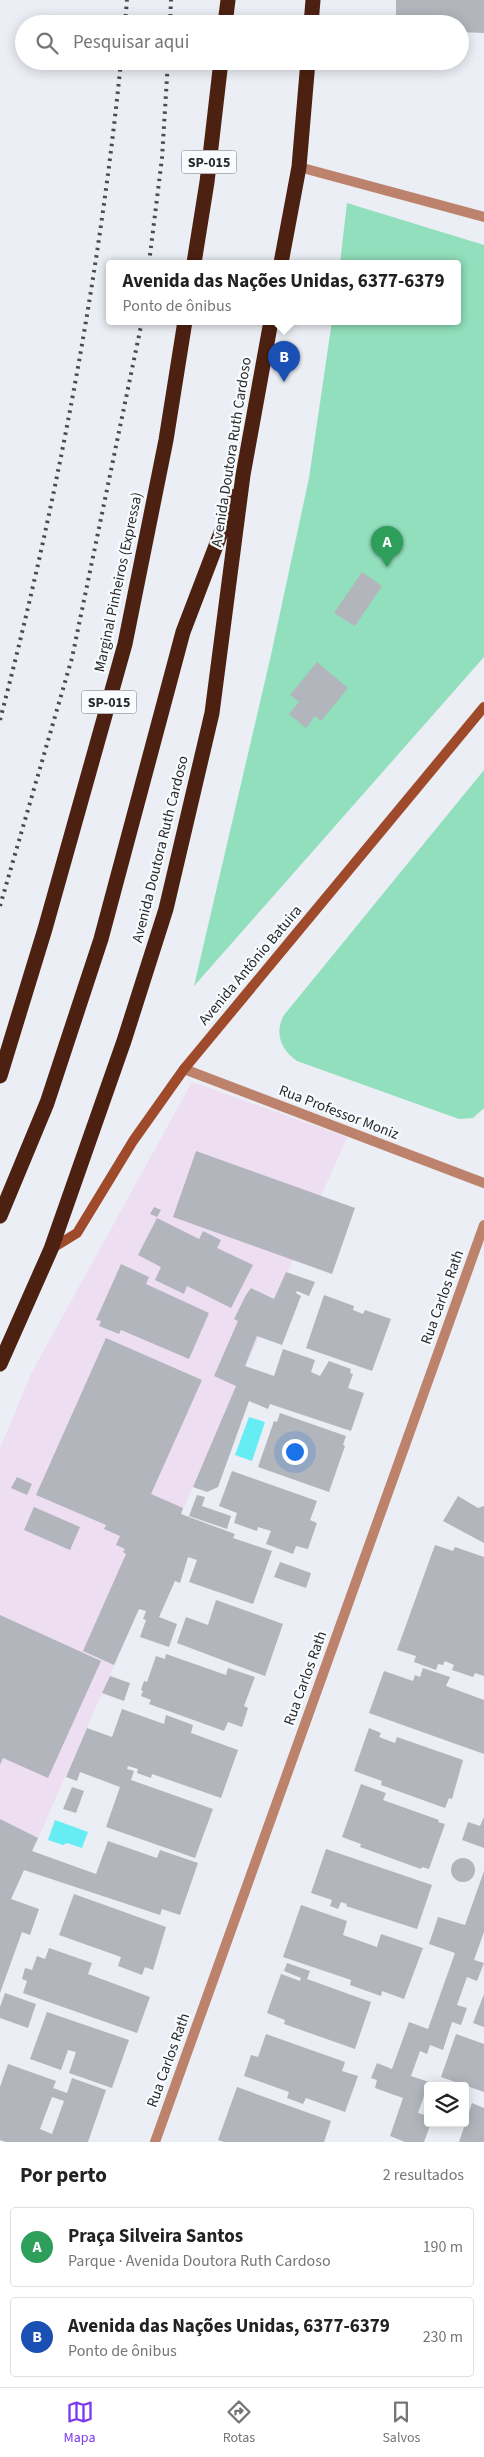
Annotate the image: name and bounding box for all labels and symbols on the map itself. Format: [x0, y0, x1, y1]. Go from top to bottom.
road number: SP-015 [182, 150, 236, 173]
pin: B [268, 341, 300, 382]
street label: Avenida Doutora Ruth Cardoso [206, 356, 257, 549]
street label: Marginal Pinheiros (Expressa) [89, 490, 148, 674]
pin: A [371, 526, 403, 567]
road number: SP-015 [82, 690, 136, 714]
street label: Avenida Doutora Ruth Cardoso [127, 753, 194, 945]
street label: Avenida Antônio Batuira [194, 901, 307, 1030]
street label: Rua Professor Moniz [276, 1080, 402, 1145]
street label: Rua Carlos Rath [416, 1247, 469, 1347]
your location [282, 1439, 308, 1465]
street label: Rua Carlos Rath [279, 1628, 332, 1728]
street label: Rua Carlos Rath [142, 2010, 195, 2110]

